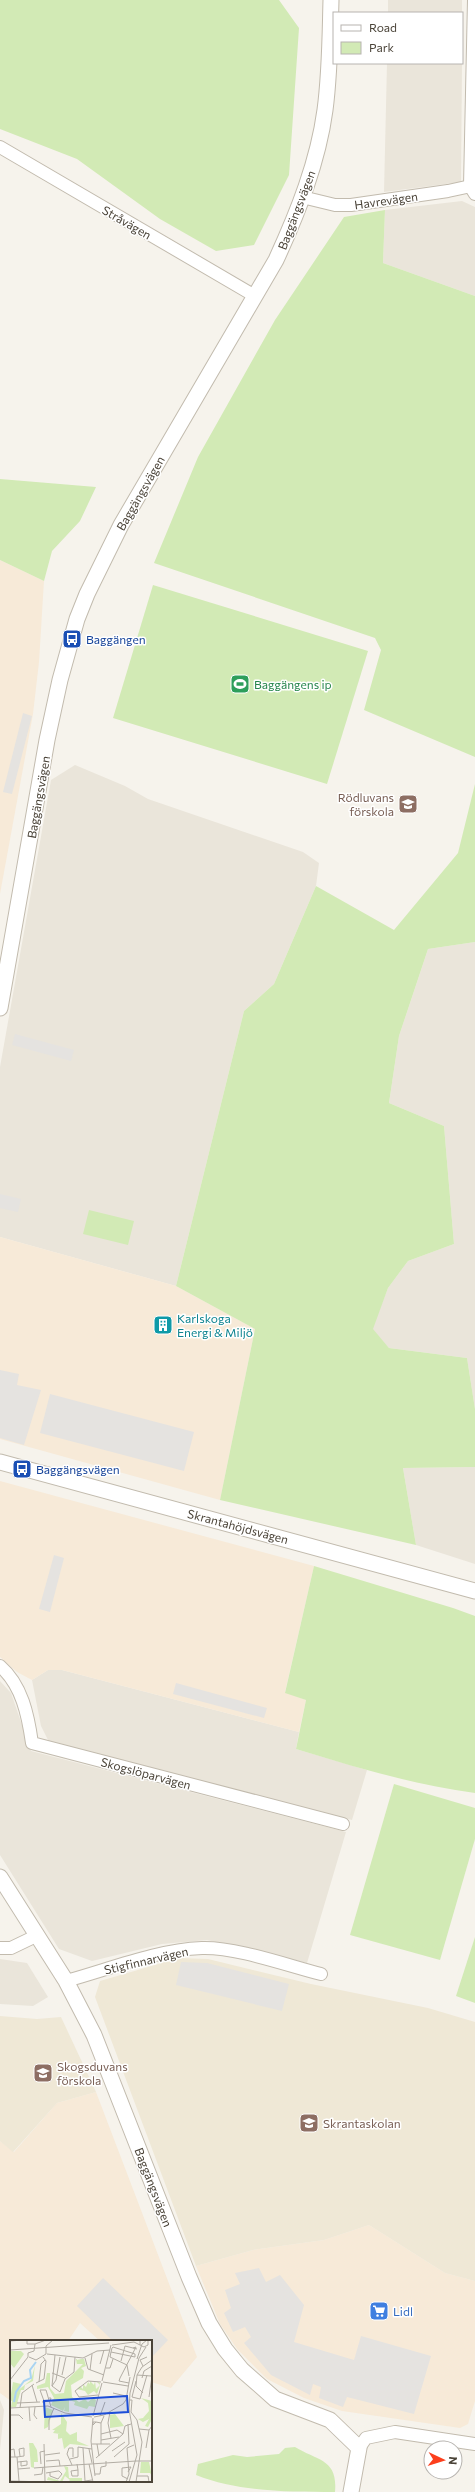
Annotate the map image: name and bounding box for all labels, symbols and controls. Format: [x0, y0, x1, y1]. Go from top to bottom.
legend [333, 12, 463, 64]
text: Road [369, 20, 397, 34]
text: Park [369, 40, 395, 54]
street label: Baggängsvägen [274, 168, 318, 252]
street label: Havrevägen [353, 189, 419, 211]
street label: Stråvägen [100, 202, 154, 242]
street label: Baggängsvägen [113, 453, 167, 533]
bus stop icon: Baggängen [61, 628, 83, 650]
place label: Baggängen [86, 632, 146, 646]
sports icon: Baggängens ip [229, 673, 251, 695]
place label: Baggängens ip [254, 677, 332, 691]
street label: Baggängsvägen [24, 755, 52, 839]
place label: Rödluvans förskola [338, 790, 394, 818]
school or university icon: Rödluvans förskola [397, 793, 419, 815]
place label: Karlskoga Energi & Miljö [177, 1311, 253, 1339]
building icon: Karlskoga Energi & Miljö [152, 1314, 174, 1336]
bus stop icon: Baggängsvägen [11, 1458, 33, 1480]
place label: Baggängsvägen [36, 1462, 120, 1476]
street label: Skrantahöjdsvägen [186, 1506, 290, 1546]
street label: Skogslöparvägen [99, 1754, 193, 1792]
street label: Stigfinnarvägen [103, 1944, 189, 1976]
place label: Skogsduvans förskola [57, 2059, 128, 2087]
school or university icon: Skogsduvans förskola [32, 2062, 54, 2084]
school or university icon: Skrantaskolan [298, 2112, 320, 2134]
place label: Skrantaskolan [323, 2116, 401, 2130]
street label: Baggängsvägen [132, 2145, 176, 2229]
supermarket icon: Lidl [368, 2300, 390, 2322]
place label: Lidl [393, 2304, 413, 2318]
inset map [10, 2340, 152, 2482]
north arrow [423, 2440, 463, 2480]
text: N [447, 2456, 460, 2465]

